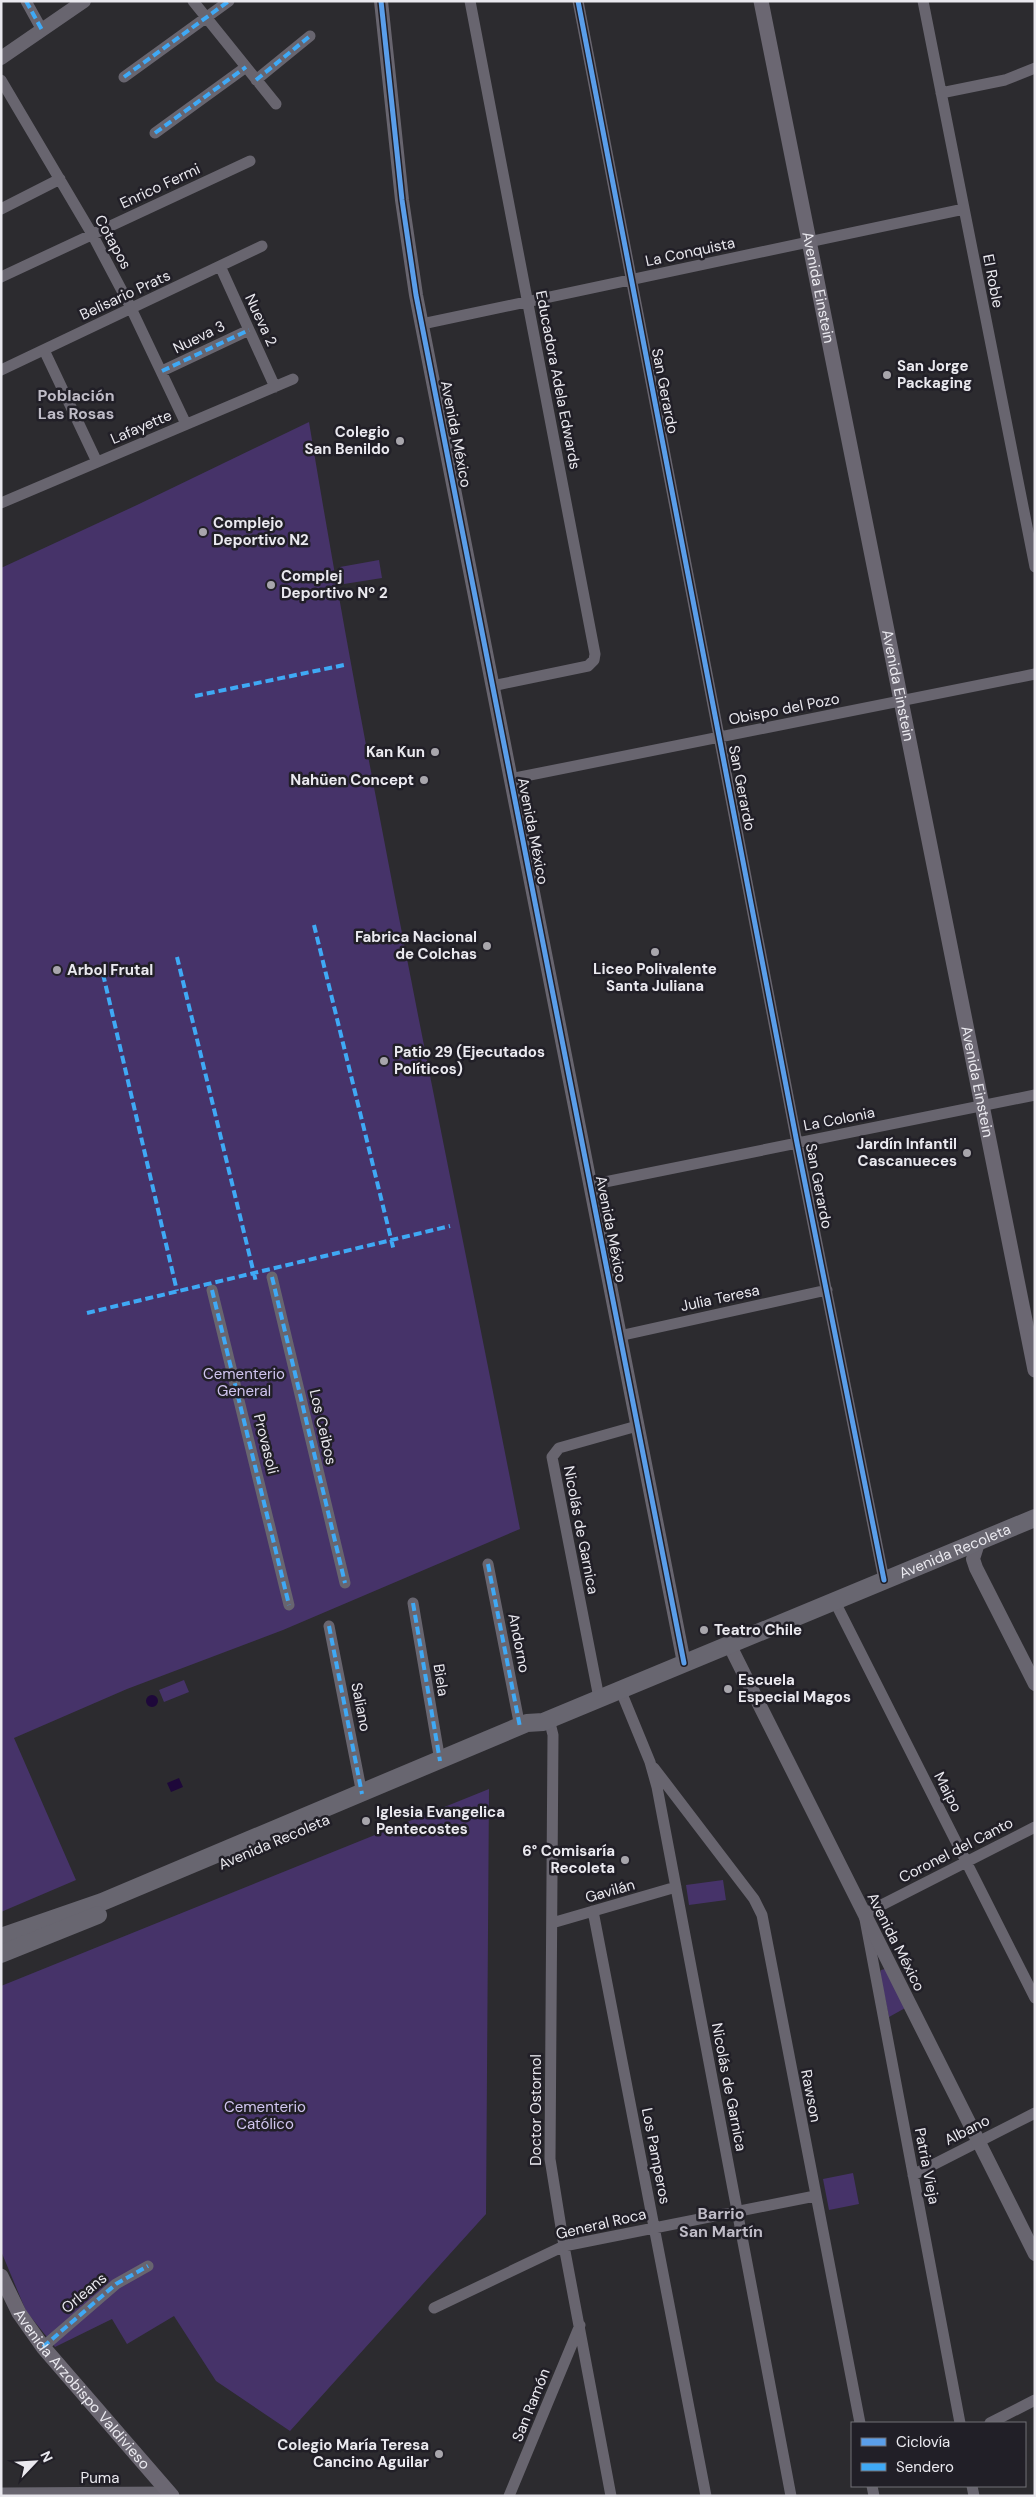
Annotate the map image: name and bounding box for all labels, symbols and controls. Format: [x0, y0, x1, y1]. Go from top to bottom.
street label: Enrico Fermi [117, 159, 203, 213]
street label: Cotapos [90, 211, 136, 273]
street label: Avenida Einstein [797, 230, 839, 345]
street label: La Conquista [643, 233, 737, 271]
street label: El Roble [978, 252, 1008, 310]
street label: Belisario Prats [76, 265, 174, 325]
street label: Educadora Adela Edwards [531, 289, 585, 471]
street label: Nueva 2 [240, 291, 282, 349]
street label: Nueva 3 [170, 316, 228, 358]
street label: San Gerardo [647, 347, 683, 436]
place label: San Jorge Packaging [897, 356, 972, 393]
marker: San Jorge Packaging [881, 369, 893, 381]
street label: Avenida México [436, 379, 476, 489]
district label: Población Las Rosas [37, 385, 115, 424]
street label: Lafayette [107, 405, 175, 449]
place label: Colegio San Benildo [304, 422, 390, 459]
marker: Colegio San Benildo [394, 435, 406, 447]
place label: Complejo Deportivo N2 [213, 513, 309, 550]
marker: Complejo Deportivo N2 [197, 526, 209, 538]
place label: Complej Deportivo Nº 2 [281, 566, 388, 603]
marker: Complej Deportivo Nº 2 [265, 579, 277, 591]
street label: Avenida Einstein [877, 628, 919, 743]
street label: Obispo del Pozo [727, 688, 841, 730]
place label: Kan Kun [366, 742, 425, 762]
street label: San Gerardo [724, 744, 760, 833]
marker: Kan Kun [429, 746, 441, 758]
place label: Nahüen Concept [290, 770, 414, 790]
marker: Nahüen Concept [418, 774, 430, 786]
street label: Avenida México [513, 776, 553, 886]
place label: Fabrica Nacional de Colchas [355, 927, 477, 964]
marker: Fabrica Nacional de Colchas [481, 940, 493, 952]
marker: Liceo Polivalente Santa Juliana [649, 946, 661, 958]
place label: Liceo Polivalente Santa Juliana [593, 959, 717, 996]
place label: Arbol Frutal [67, 960, 153, 980]
marker: Arbol Frutal [51, 964, 63, 976]
street label: Avenida Einstein [956, 1024, 998, 1139]
place label: Patio 29 (Ejecutados Políticos) [394, 1042, 545, 1079]
marker: Patio 29 (Ejecutados Políticos) [378, 1055, 390, 1067]
street label: La Colonia [802, 1102, 876, 1136]
place label: Jardín Infantil Cascanueces [856, 1134, 957, 1171]
street label: San Gerardo [801, 1142, 837, 1231]
marker: Jardín Infantil Cascanueces [961, 1147, 973, 1159]
street label: Avenida México [591, 1174, 631, 1284]
street label: Julia Teresa [679, 1280, 761, 1316]
park label: Cementerio General [203, 1364, 285, 1401]
street label: Los Ceibos [305, 1387, 341, 1467]
street label: Provasoli [249, 1412, 283, 1476]
street label: Nicolás de Garnica [559, 1464, 603, 1596]
street label: Avenida Recoleta [896, 1519, 1014, 1583]
street label: Andorno [503, 1612, 535, 1674]
place label: Teatro Chile [714, 1620, 802, 1640]
marker: Teatro Chile [698, 1624, 710, 1636]
street label: Biela [429, 1662, 453, 1698]
place label: Escuela Especial Magos [738, 1670, 851, 1707]
street label: Saliano [346, 1681, 376, 1733]
marker: Escuela Especial Magos [722, 1683, 734, 1695]
street label: Maipo [929, 1768, 967, 1816]
place label: Iglesia Evangelica Pentecostes [376, 1802, 505, 1839]
street label: Avenida Recoleta [215, 1810, 333, 1874]
street label: Coronel del Canto [895, 1813, 1017, 1887]
marker: Iglesia Evangelica Pentecostes [360, 1815, 372, 1827]
place label: 6° Comisaría Recoleta [522, 1841, 615, 1878]
marker: 6° Comisaría Recoleta [619, 1854, 631, 1866]
street label: Gavilán [583, 1874, 637, 1908]
street label: Avenida México [862, 1889, 930, 1995]
street label: Nicolás de Garnica [707, 2021, 751, 2153]
street label: Doctor Ostornol [526, 2054, 546, 2166]
street label: Rawson [796, 2068, 826, 2124]
park label: Cementerio Católico [224, 2097, 306, 2134]
street label: Los Pamperos [637, 2106, 675, 2206]
street label: Albano [941, 2110, 993, 2150]
street label: Patria Vieja [910, 2126, 944, 2206]
district label: Barrio San Martín [679, 2203, 763, 2242]
street label: General Roca [554, 2204, 648, 2244]
street label: Orleans [57, 2268, 111, 2318]
street label: Avenida Arzobispo Valdivieso [9, 2305, 155, 2474]
street label: San Ramón [507, 2365, 555, 2445]
legend [851, 2422, 1026, 2487]
text: Ciclovía [896, 2432, 950, 2452]
place label: Colegio María Teresa Cancino Aguilar [277, 2435, 429, 2472]
north arrow [10, 2437, 60, 2487]
text: N [36, 2448, 57, 2465]
marker: Colegio María Teresa Cancino Aguilar [433, 2448, 445, 2460]
text: Sendero [896, 2457, 954, 2477]
street label: Puma [81, 2468, 119, 2488]

